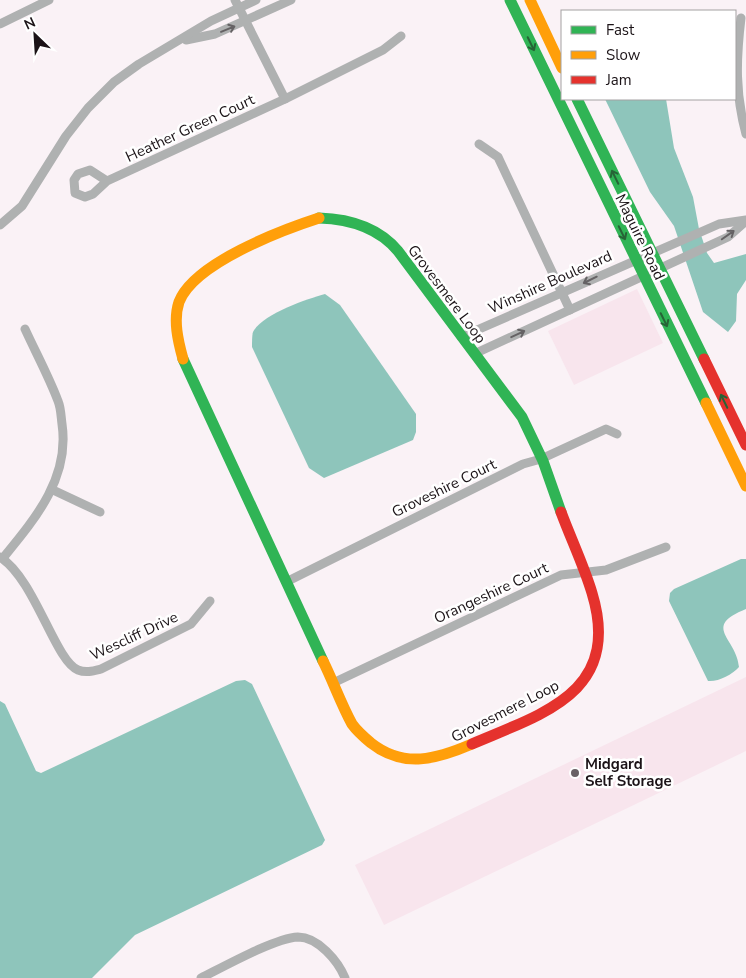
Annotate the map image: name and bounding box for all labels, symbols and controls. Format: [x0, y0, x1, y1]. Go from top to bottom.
north arrow [10, 10, 60, 60]
legend [561, 10, 736, 100]
text: N [21, 13, 38, 34]
text: Fast [606, 20, 635, 40]
one-way arrow [220, 24, 235, 34]
one-way arrow [527, 36, 536, 51]
text: Slow [606, 45, 641, 65]
text: Jam [605, 70, 632, 90]
street label: Heather Green Court [122, 89, 258, 167]
one-way arrow [609, 169, 619, 184]
street label: Maguire Road [611, 191, 669, 283]
one-way arrow [618, 225, 627, 240]
one-way arrow [721, 230, 735, 240]
street label: Grovesmere Loop [403, 241, 491, 348]
street label: Winshire Boulevard [485, 246, 615, 318]
one-way arrow [583, 276, 598, 286]
one-way arrow [660, 312, 669, 327]
one-way arrow [510, 329, 525, 338]
one-way arrow [719, 394, 729, 409]
street label: Groveshire Court [389, 454, 500, 522]
street label: Orangeshire Court [431, 557, 552, 628]
street label: Wescliff Drive [87, 607, 181, 665]
street label: Grovesmere Loop [448, 675, 563, 747]
place label: Midgard Self Storage [585, 754, 672, 791]
marker: Midgard Self Storage [569, 767, 581, 779]

